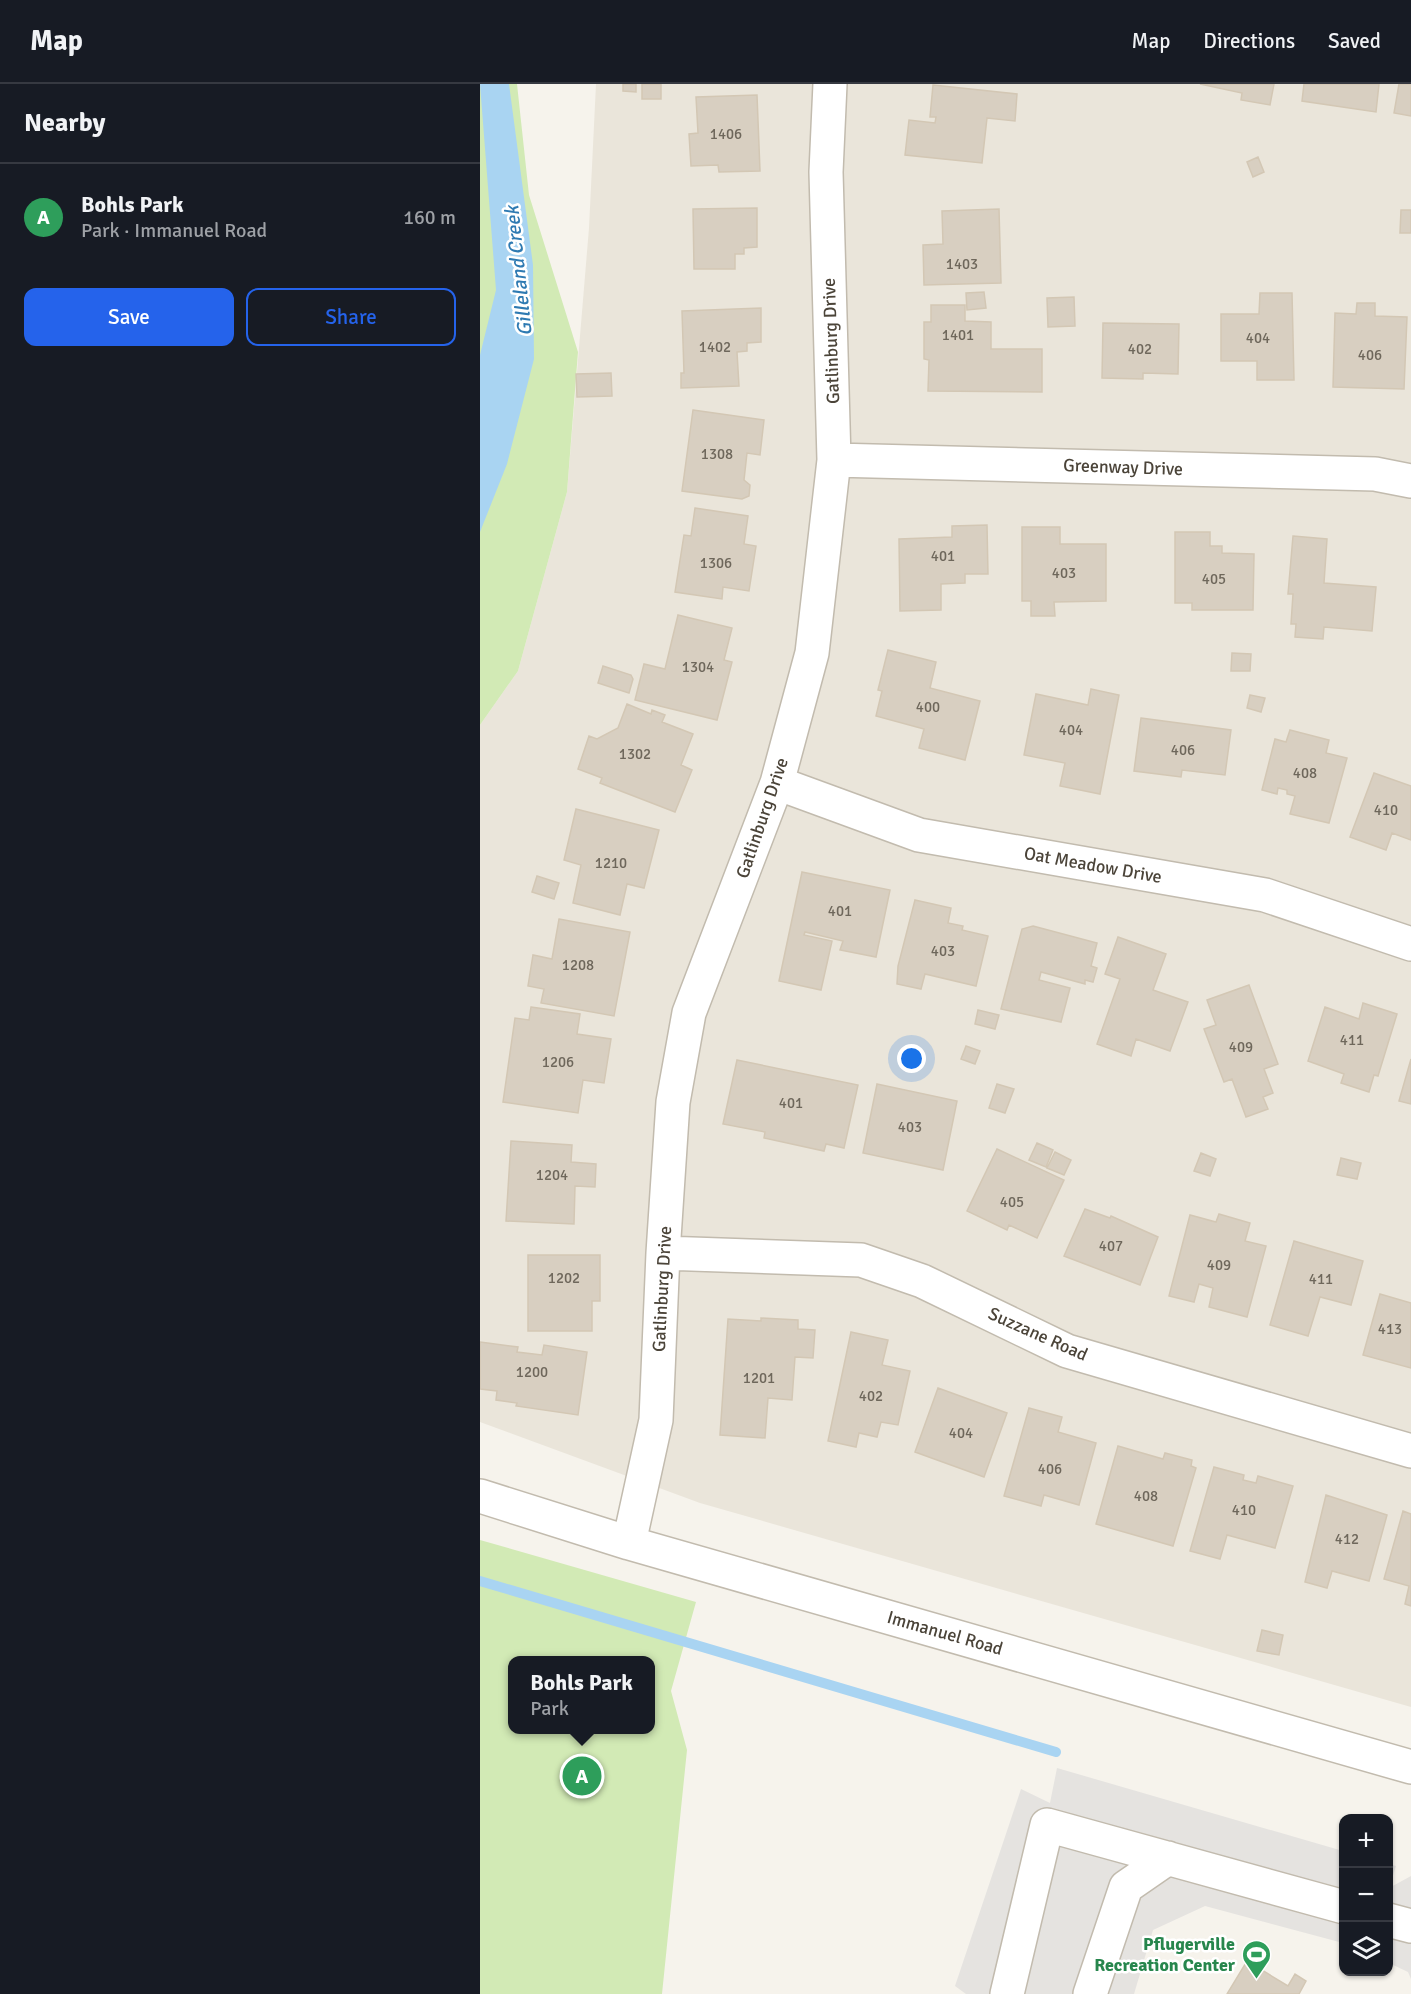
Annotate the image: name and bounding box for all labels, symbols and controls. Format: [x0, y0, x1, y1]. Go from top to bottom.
text: Map [30, 24, 83, 58]
text: Map [1132, 28, 1170, 54]
text: Directions [1203, 28, 1295, 54]
text: Saved [1328, 28, 1381, 54]
text: Nearby [24, 107, 105, 139]
house number: 1406 [710, 125, 742, 143]
text: Bohls Park [81, 191, 183, 218]
water label: Gilleland Creek [499, 203, 538, 337]
text: A [37, 205, 50, 230]
text: 160 m [403, 205, 456, 230]
text: Park · Immanuel Road [81, 218, 267, 243]
house number: 1403 [946, 255, 978, 273]
street label: Gatlinburg Drive [818, 278, 844, 404]
button: Save [24, 288, 234, 346]
button: Share [246, 288, 456, 346]
house number: 1401 [942, 326, 974, 344]
house number: 404 [1246, 329, 1270, 347]
house number: 1402 [699, 338, 731, 356]
house number: 402 [1128, 340, 1152, 358]
house number: 406 [1358, 346, 1382, 364]
house number: 1308 [701, 445, 733, 463]
street label: Greenway Drive [1063, 454, 1183, 480]
house number: 401 [931, 547, 955, 565]
house number: 1306 [700, 554, 732, 572]
house number: 403 [1052, 564, 1076, 582]
house number: 405 [1202, 570, 1226, 588]
house number: 1304 [682, 658, 714, 676]
house number: 400 [916, 698, 940, 716]
house number: 404 [1059, 721, 1083, 739]
house number: 406 [1171, 741, 1195, 759]
house number: 1302 [619, 745, 651, 763]
street label: Gatlinburg Drive [731, 755, 793, 881]
house number: 408 [1293, 764, 1317, 782]
house number: 410 [1374, 801, 1398, 819]
street label: Oat Meadow Drive [1022, 842, 1164, 888]
house number: 1210 [595, 854, 627, 872]
house number: 401 [828, 902, 852, 920]
house number: 403 [931, 942, 955, 960]
house number: 1208 [562, 956, 594, 974]
house number: 411 [1340, 1031, 1364, 1049]
house number: 409 [1229, 1038, 1253, 1056]
your location [897, 1044, 926, 1073]
house number: 1206 [542, 1053, 574, 1071]
house number: 401 [779, 1094, 803, 1112]
house number: 403 [898, 1118, 922, 1136]
house number: 1204 [536, 1166, 568, 1184]
house number: 405 [1000, 1193, 1024, 1211]
street label: Gatlinburg Drive [648, 1225, 676, 1353]
house number: 407 [1099, 1237, 1123, 1255]
house number: 409 [1207, 1256, 1231, 1274]
house number: 1202 [548, 1269, 580, 1287]
house number: 411 [1309, 1270, 1333, 1288]
street label: Suzzane Road [985, 1302, 1091, 1366]
house number: 413 [1378, 1320, 1402, 1338]
house number: 1200 [516, 1363, 548, 1381]
house number: 1201 [743, 1369, 775, 1387]
house number: 402 [859, 1387, 883, 1405]
house number: 404 [949, 1424, 973, 1442]
house number: 406 [1038, 1460, 1062, 1478]
house number: 408 [1134, 1487, 1158, 1505]
house number: 410 [1232, 1501, 1256, 1519]
house number: 412 [1335, 1530, 1359, 1548]
street label: Immanuel Road [885, 1606, 1005, 1660]
popup [508, 1656, 655, 1734]
text: Bohls Park [530, 1669, 633, 1696]
text: Park [530, 1696, 569, 1721]
pin: A [562, 1754, 602, 1798]
map controls [1339, 1814, 1393, 1976]
button: + [1339, 1814, 1393, 1868]
button: − [1339, 1868, 1393, 1922]
button: layers [1339, 1922, 1393, 1976]
place label: Pflugerville Recreation Center [1094, 1933, 1236, 1976]
sports icon: Pflugerville Recreation Center [1240, 1938, 1272, 1980]

